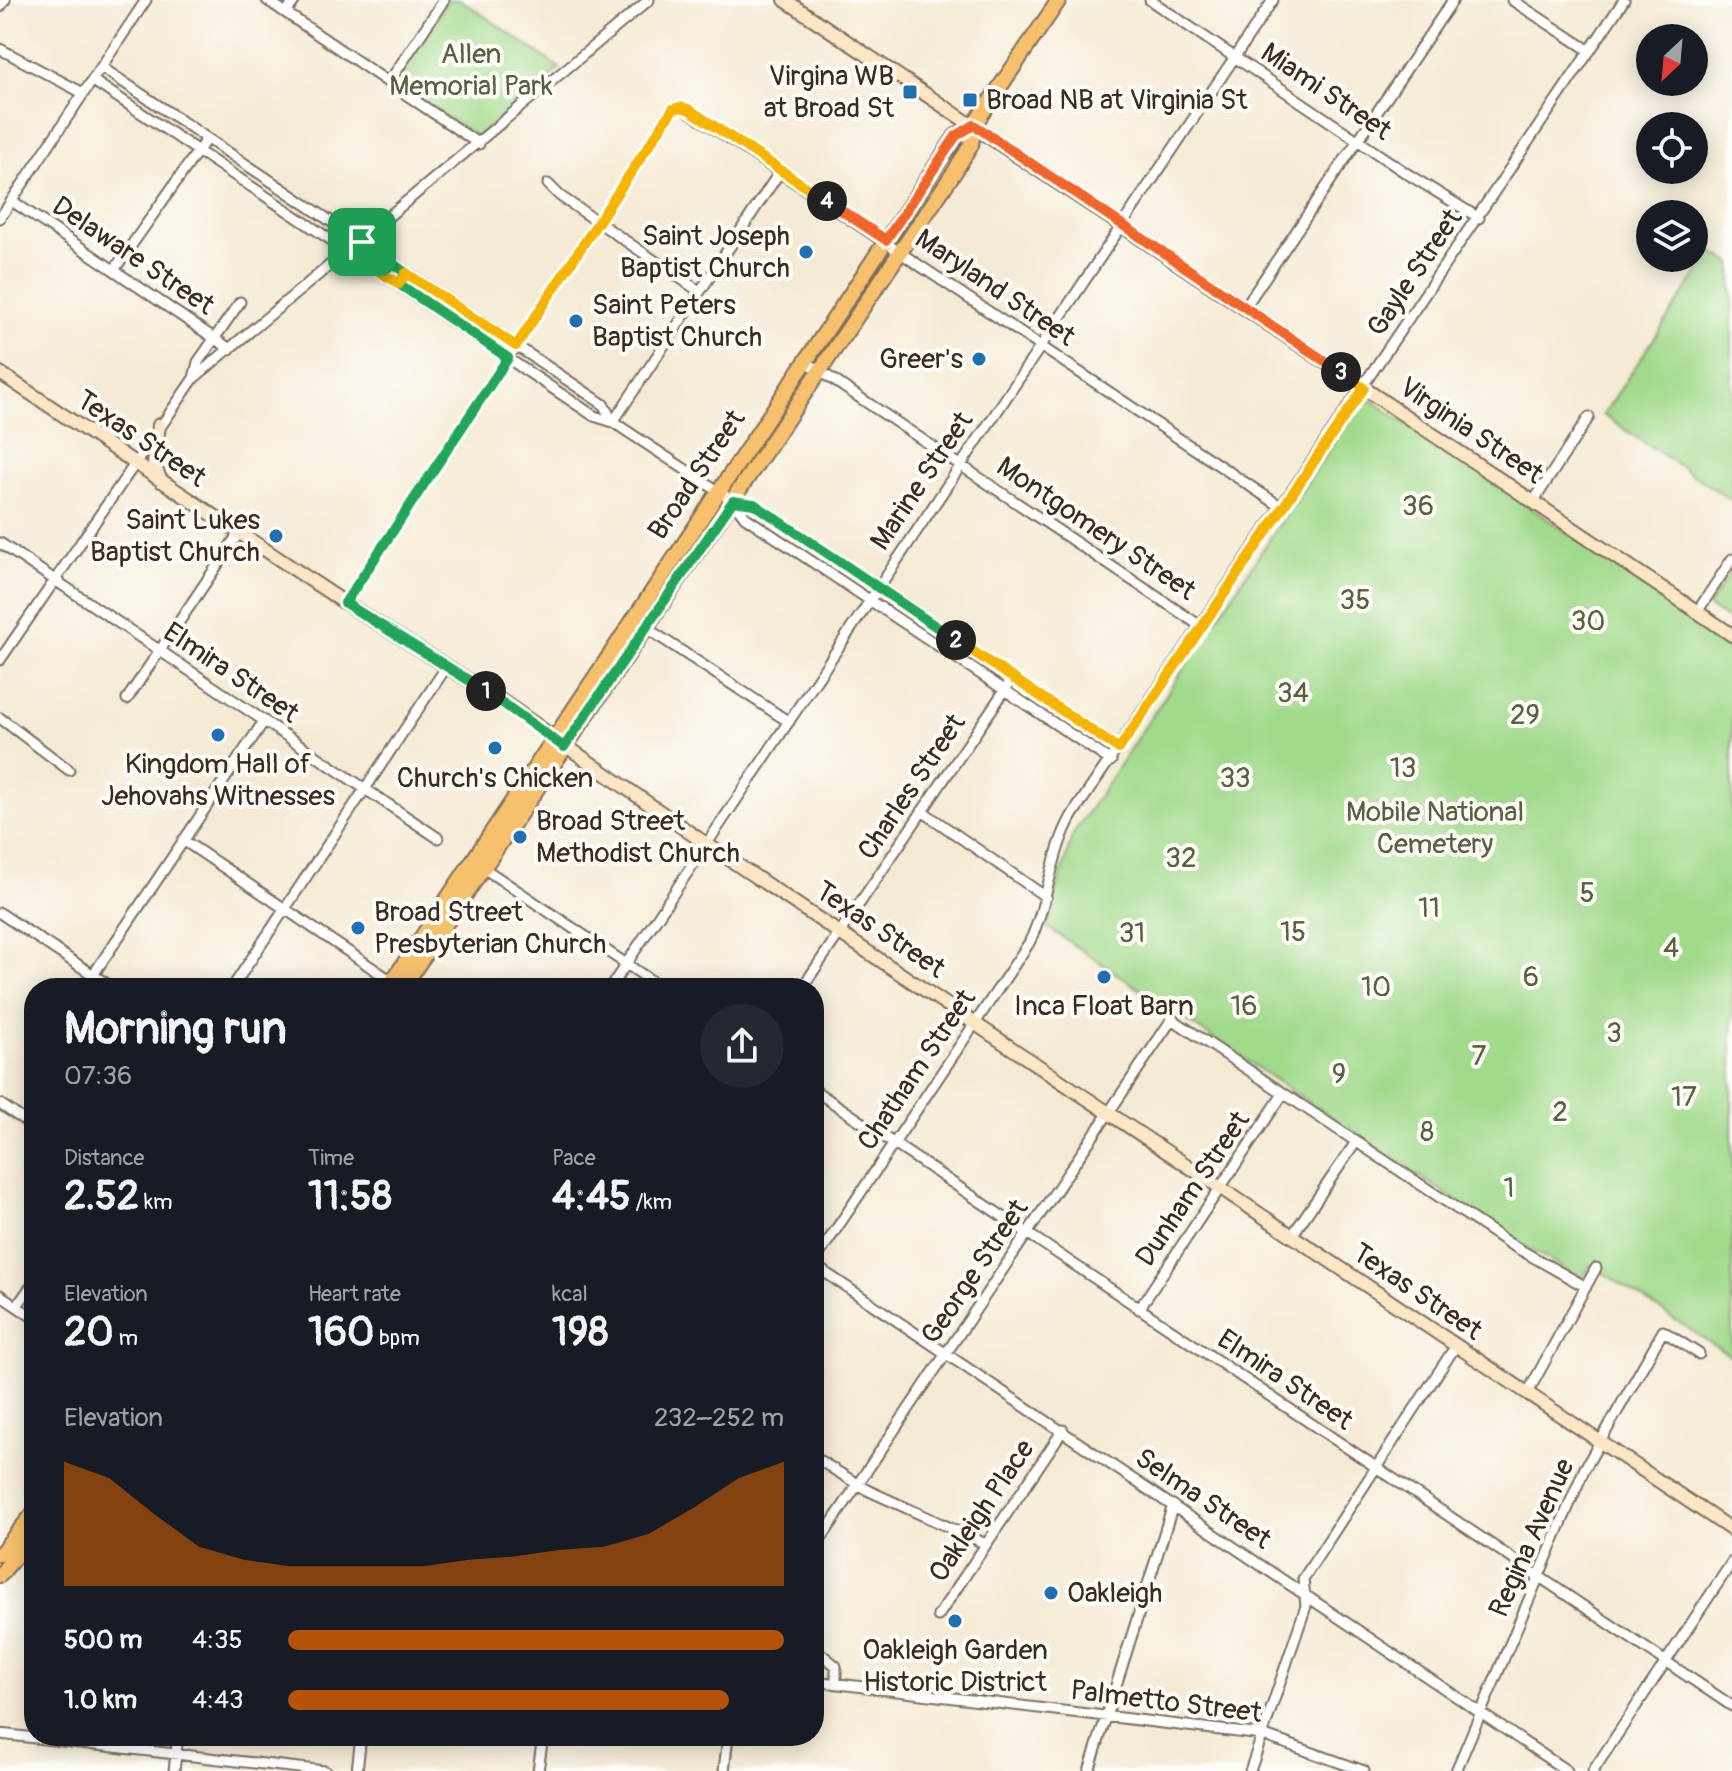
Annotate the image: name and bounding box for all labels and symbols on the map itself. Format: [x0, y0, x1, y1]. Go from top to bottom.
north arrow [1636, 24, 1708, 96]
street label: Miami Street [1254, 36, 1399, 149]
park label: Allen Memorial Park [389, 37, 553, 104]
place label: Virgina WB at Broad St [764, 59, 895, 126]
marker: Virgina WB at Broad St [901, 83, 919, 101]
place label: Broad NB at Virginia St [986, 83, 1248, 118]
marker: Broad NB at Virginia St [961, 91, 979, 109]
pin: 4 [807, 181, 847, 221]
street label: Delaware Street [45, 189, 221, 324]
street label: Gayle Street [1360, 202, 1471, 343]
pin [328, 208, 396, 276]
place label: Saint Joseph Baptist Church [620, 219, 790, 286]
street label: Maryland Street [908, 222, 1082, 355]
marker: Saint Joseph Baptist Church [797, 243, 815, 261]
place label: Saint Peters Baptist Church [592, 288, 762, 355]
marker: Saint Peters Baptist Church [567, 312, 585, 330]
place label: Greer's [879, 342, 963, 377]
marker: Greer's [970, 350, 988, 368]
pin: 3 [1321, 352, 1361, 392]
street label: Virginia Street [1392, 370, 1550, 492]
street label: Texas Street [69, 383, 213, 496]
street label: Broad Street [641, 403, 754, 547]
street label: Marine Street [863, 404, 982, 557]
street label: Montgomery Street [990, 449, 1203, 609]
park label: 36 [1402, 489, 1434, 524]
place label: Saint Lukes Baptist Church [90, 503, 260, 570]
marker: Saint Lukes Baptist Church [267, 527, 285, 545]
park label: 35 [1340, 583, 1370, 618]
park label: 30 [1571, 604, 1605, 639]
street label: Elmira Street [157, 615, 306, 732]
pin: 2 [936, 620, 976, 660]
pin: 1 [466, 671, 506, 711]
park label: 34 [1277, 676, 1309, 711]
park label: 29 [1510, 698, 1540, 733]
street label: Charles Street [850, 707, 974, 867]
marker: Kingdom Hall of Jehovahs Witnesses [209, 726, 227, 744]
marker: Church's Chicken [486, 739, 504, 757]
place label: Kingdom Hall of Jehovahs Witnesses [101, 747, 335, 814]
park label: 13 [1390, 751, 1416, 786]
place label: Church's Chicken [397, 761, 593, 796]
park label: 33 [1219, 761, 1251, 796]
park label: Mobile National Cemetery [1346, 795, 1524, 862]
place label: Broad Street Methodist Church [536, 804, 740, 871]
marker: Broad Street Methodist Church [511, 828, 529, 846]
park label: 32 [1165, 841, 1197, 876]
street label: Texas Street [808, 874, 952, 987]
park label: 5 [1579, 876, 1595, 911]
park label: 11 [1418, 891, 1440, 926]
place label: Broad Street Presbyterian Church [374, 895, 606, 962]
park label: 15 [1280, 915, 1306, 950]
park label: 31 [1119, 916, 1145, 951]
marker: Broad Street Presbyterian Church [349, 919, 367, 937]
park label: 4 [1663, 931, 1679, 966]
park label: 6 [1523, 960, 1539, 995]
marker: Inca Float Barn [1095, 968, 1113, 986]
park label: 10 [1361, 970, 1391, 1005]
street label: Chatham Street [850, 982, 984, 1157]
place label: Inca Float Barn [1014, 989, 1194, 1024]
park label: 16 [1230, 989, 1258, 1024]
park label: 3 [1606, 1016, 1622, 1051]
park label: 7 [1472, 1039, 1487, 1074]
park label: 9 [1332, 1057, 1346, 1092]
park label: 17 [1671, 1080, 1697, 1115]
park label: 2 [1552, 1095, 1568, 1130]
street label: Dunham Street [1128, 1104, 1258, 1273]
park label: 8 [1420, 1115, 1434, 1150]
park label: 1 [1504, 1171, 1514, 1206]
street label: George Street [914, 1192, 1037, 1351]
street label: Texas Street [1345, 1236, 1489, 1349]
street label: Elmira Street [1211, 1322, 1360, 1439]
street label: Oakleigh Place [921, 1433, 1043, 1589]
street label: Selma Street [1128, 1441, 1278, 1558]
street label: Regina Avenue [1481, 1453, 1583, 1623]
place label: Oakleigh [1067, 1576, 1162, 1611]
marker: Oakleigh [1042, 1584, 1060, 1602]
marker: Oakleigh Garden Historic District [946, 1612, 964, 1630]
place label: Oakleigh Garden Historic District [862, 1633, 1048, 1700]
street label: Palmetto Street [1068, 1673, 1264, 1731]

